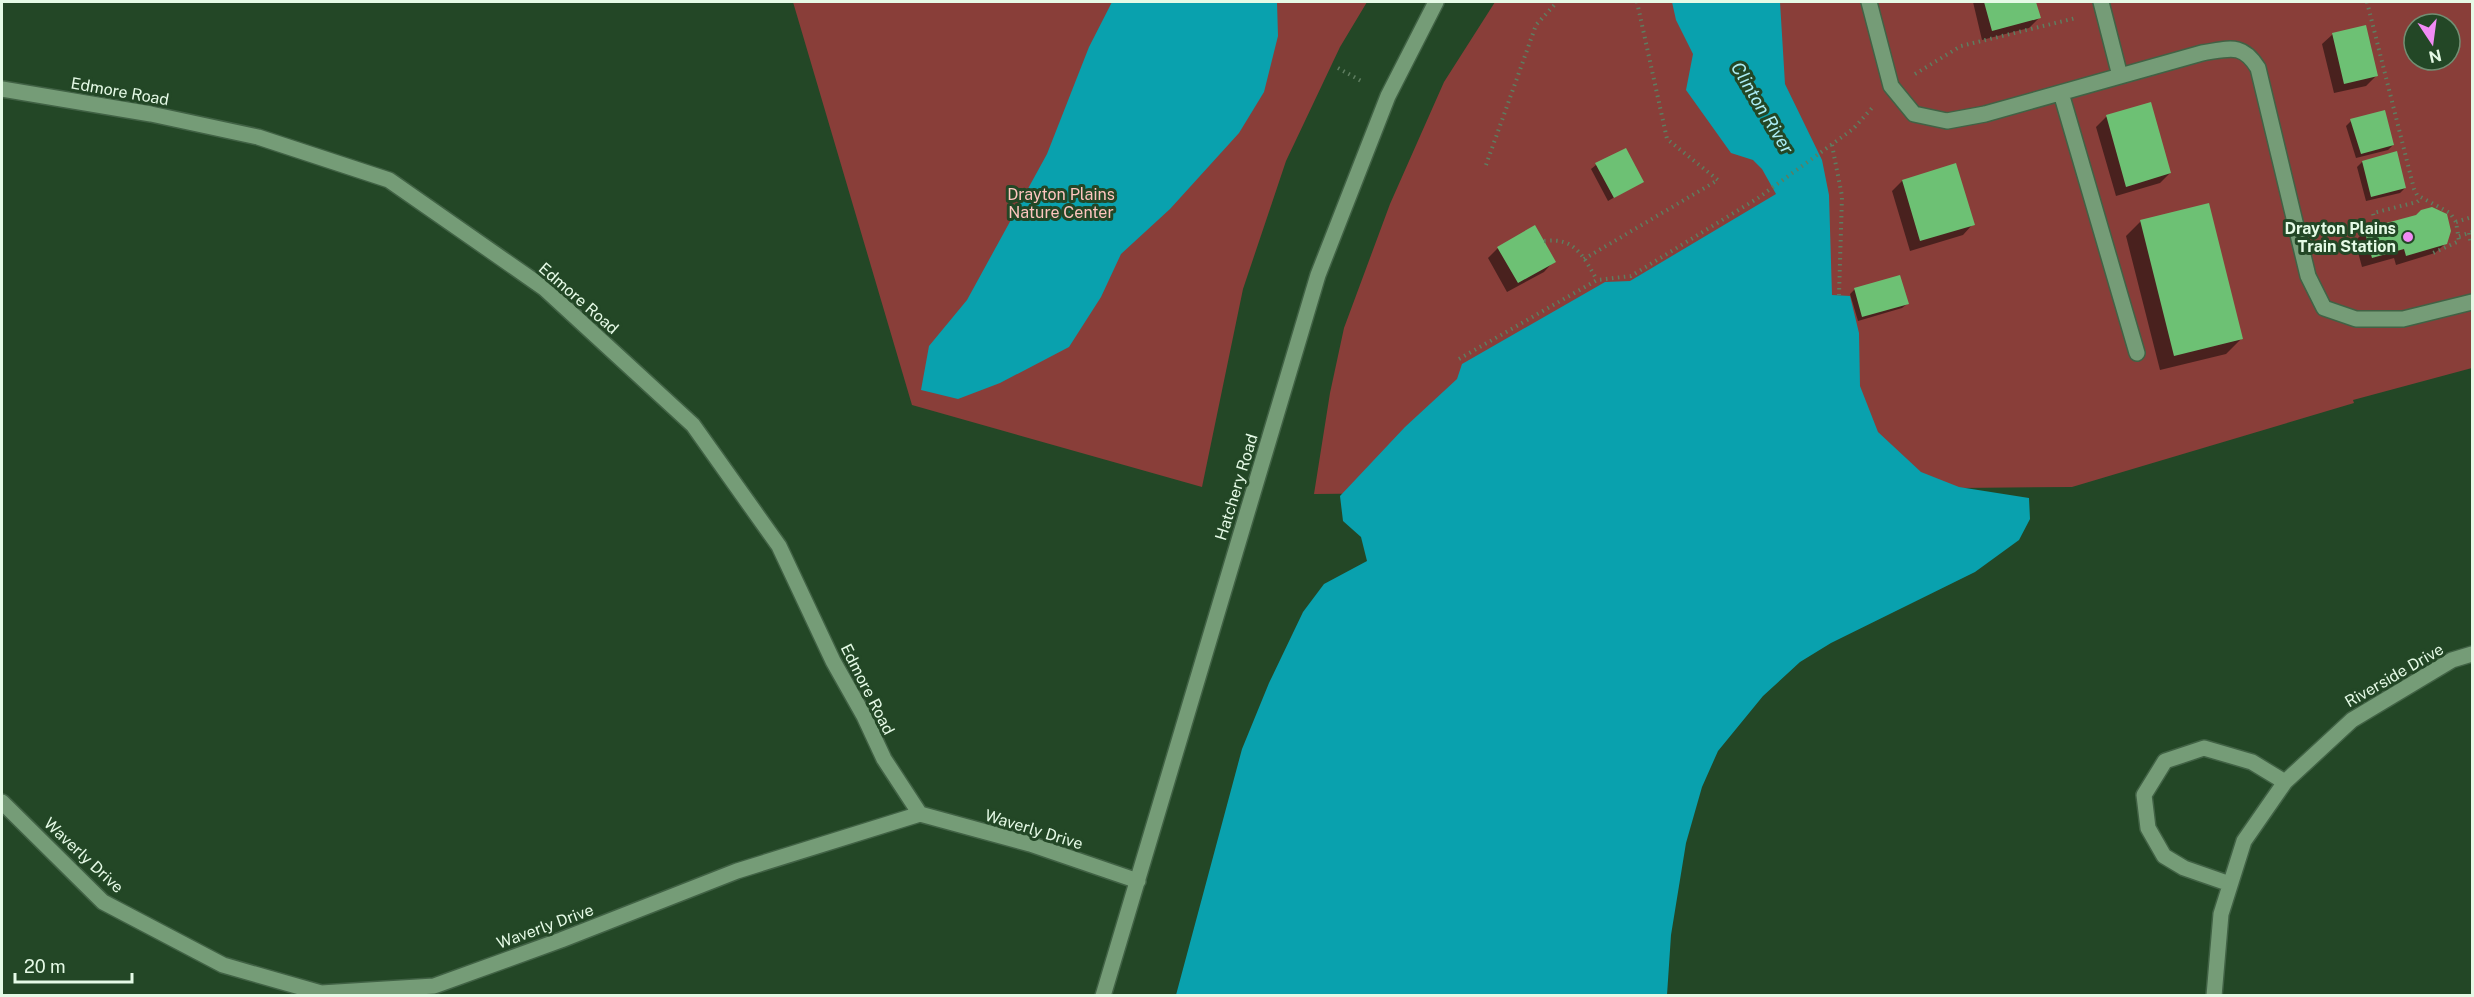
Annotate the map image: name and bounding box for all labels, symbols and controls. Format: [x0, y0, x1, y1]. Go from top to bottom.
north arrow [2402, 12, 2462, 72]
text: N [2427, 45, 2443, 67]
water label: Clinton River [1727, 58, 1798, 158]
street label: Edmore Road [69, 74, 170, 109]
park label: Drayton Plains Nature Center [1007, 185, 1115, 222]
place label: Drayton Plains Train Station [2284, 219, 2396, 256]
marker: Drayton Plains Train Station [2401, 230, 2415, 244]
street label: Edmore Road [535, 259, 622, 338]
street label: Hatchery Road [1211, 432, 1262, 543]
street label: Riverside Drive [2342, 640, 2447, 711]
street label: Edmore Road [837, 641, 899, 738]
street label: Waverly Drive [983, 806, 1085, 853]
street label: Waverly Drive [40, 814, 127, 897]
street label: Waverly Drive [494, 900, 596, 953]
scale bar [15, 946, 132, 984]
text: 20 m [24, 956, 66, 977]

